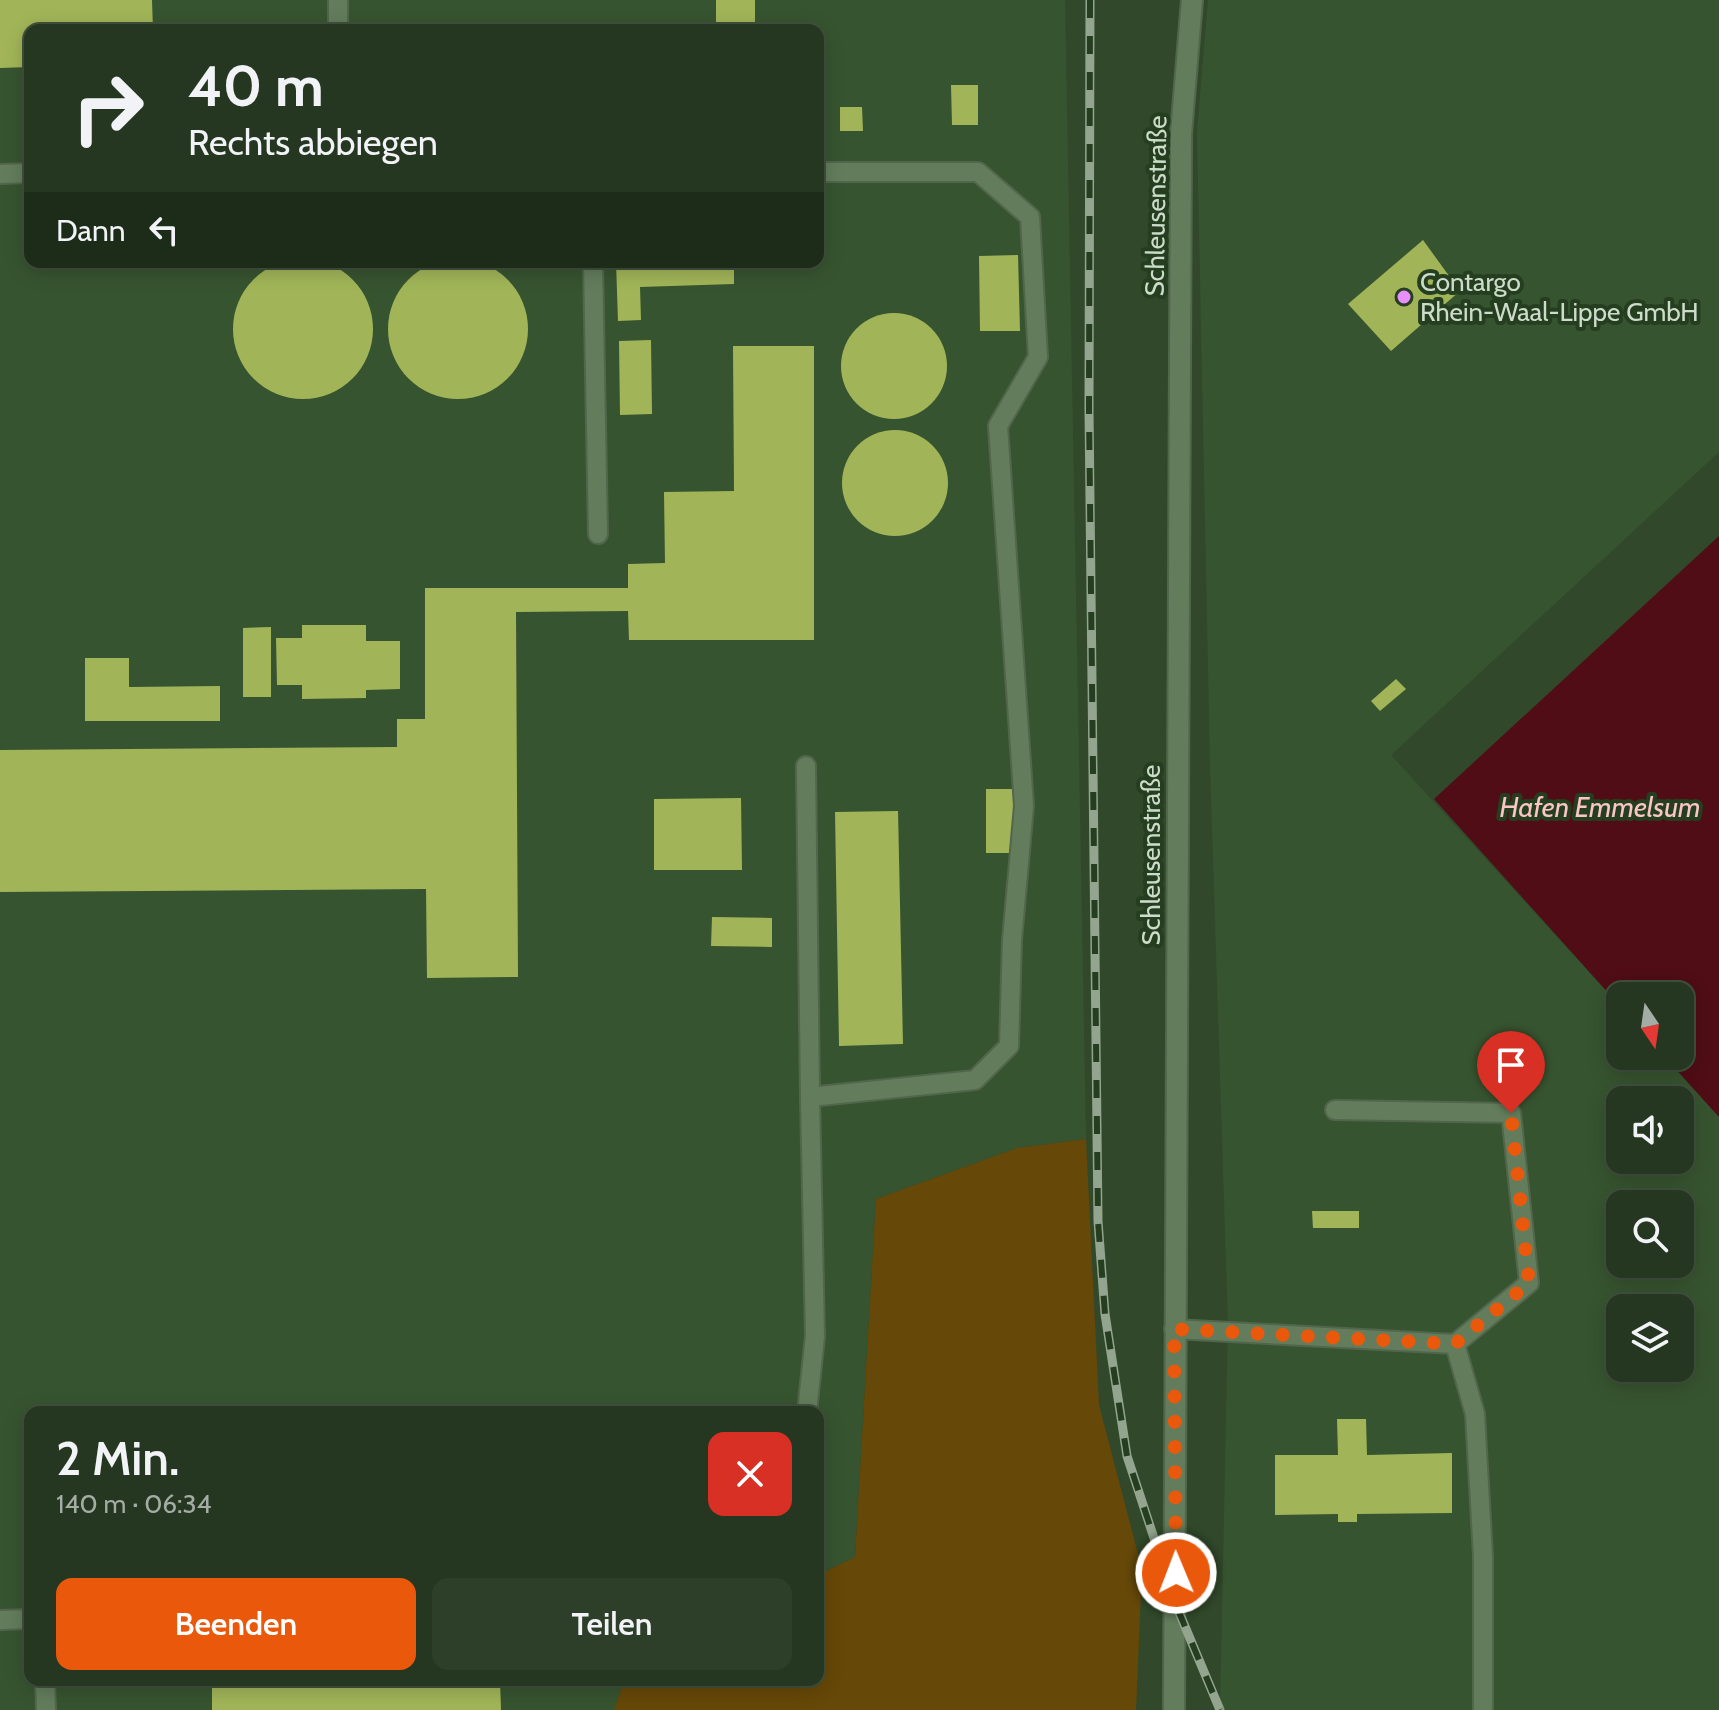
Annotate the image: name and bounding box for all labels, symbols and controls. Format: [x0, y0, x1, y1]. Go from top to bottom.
text: 40 m [188, 52, 324, 120]
icon: right [56, 56, 160, 160]
street label: Schleusenstraße [1138, 115, 1174, 297]
text: Rechts abbiegen [188, 120, 438, 164]
icon: left [142, 208, 186, 252]
text: Dann [56, 212, 126, 249]
place label: Contargo Rhein-Waal-Lippe GmbH [1420, 266, 1699, 328]
marker: Contargo Rhein-Waal-Lippe GmbH [1395, 288, 1413, 306]
street label: Schleusenstraße [1135, 765, 1167, 945]
water label: Hafen Emmelsum [1499, 790, 1701, 824]
north arrow [1606, 982, 1694, 1070]
map controls [1606, 982, 1694, 1382]
pin [1477, 1031, 1545, 1113]
icon: arrive [1489, 1043, 1533, 1087]
button: sound [1606, 1086, 1694, 1174]
button: search [1606, 1190, 1694, 1278]
button: layers [1606, 1294, 1694, 1382]
text: 2 Min. [56, 1429, 179, 1487]
button: close [708, 1432, 792, 1516]
text: 140 m · 06:34 [56, 1488, 212, 1520]
position arrow [1134, 1531, 1218, 1615]
button: Beenden [56, 1578, 416, 1670]
button: Teilen [432, 1578, 792, 1670]

